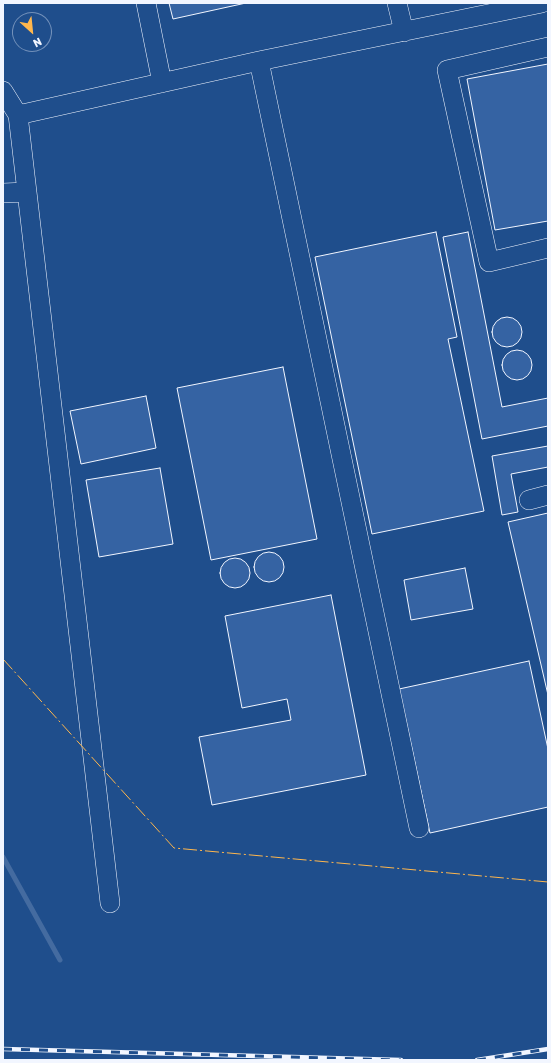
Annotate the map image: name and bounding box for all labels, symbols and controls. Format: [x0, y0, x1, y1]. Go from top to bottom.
north arrow [12, 12, 52, 52]
text: N [31, 35, 44, 50]

